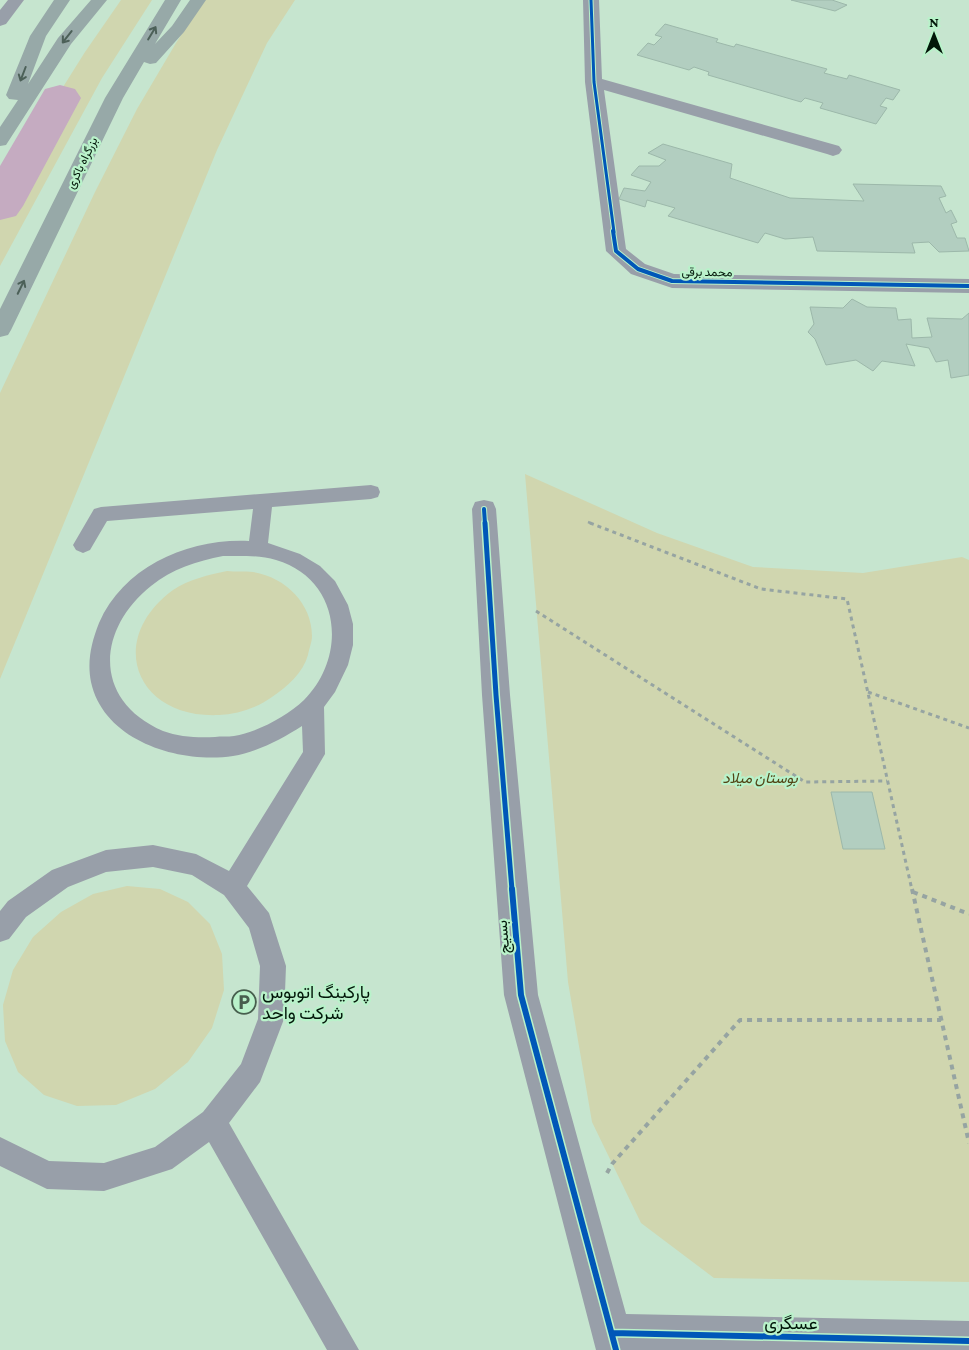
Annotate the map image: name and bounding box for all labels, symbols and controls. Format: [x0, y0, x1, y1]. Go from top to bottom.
north arrow [909, 10, 959, 60]
text: N [929, 14, 939, 30]
one-way arrow [147, 26, 157, 41]
one-way arrow [62, 31, 73, 44]
one-way arrow [18, 66, 28, 81]
street label: بزرگراه باکری [63, 135, 101, 192]
street label: محمد برقی [682, 265, 732, 280]
one-way arrow [17, 279, 27, 294]
park label: بوستان میلاد [722, 770, 798, 787]
street label: بسیج [494, 919, 515, 954]
place label: پارکینگ اتوبوس شرکت واحد [262, 982, 370, 1024]
parking icon: پارکینگ اتوبوس شرکت واحد [231, 989, 257, 1015]
street label: عسگری [764, 1313, 818, 1334]

